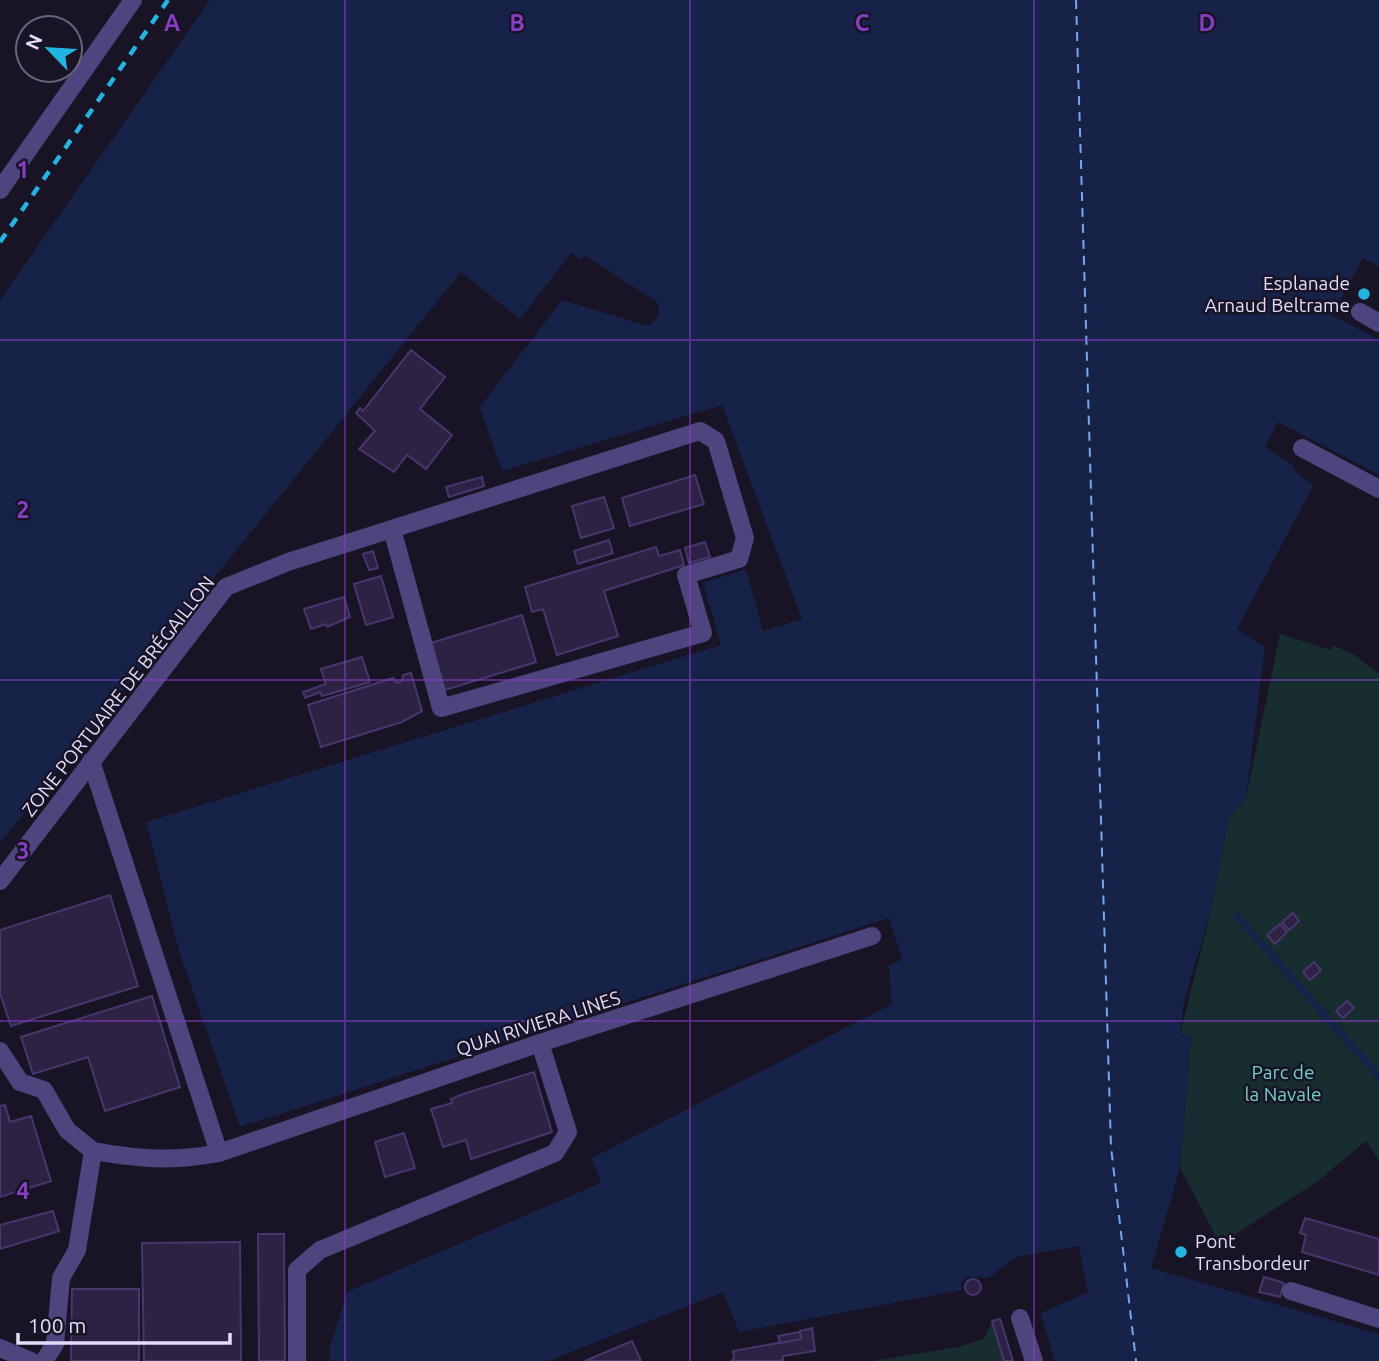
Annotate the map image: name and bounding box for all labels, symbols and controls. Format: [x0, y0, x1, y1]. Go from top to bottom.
text: A [164, 10, 180, 35]
text: B [509, 10, 525, 35]
text: C [855, 10, 870, 35]
text: D [1199, 10, 1215, 35]
north arrow [14, 14, 84, 84]
text: N [21, 31, 47, 53]
text: 1 [17, 157, 29, 182]
place label: Esplanade Arnaud Beltrame [1205, 272, 1350, 316]
marker: Esplanade Arnaud Beltrame [1356, 286, 1372, 302]
text: 2 [17, 497, 29, 522]
street label: ZONE PORTUAIRE DE BRÉGAILLON [17, 571, 219, 821]
text: 3 [17, 838, 29, 863]
street label: QUAI RIVIERA LINES [453, 986, 623, 1060]
park label: Parc de la Navale [1245, 1061, 1321, 1105]
text: 4 [17, 1178, 30, 1203]
place label: Pont Transbordeur [1195, 1230, 1310, 1274]
marker: Pont Transbordeur [1173, 1244, 1189, 1260]
scale bar [18, 1302, 229, 1346]
text: 100 m [28, 1313, 86, 1337]

